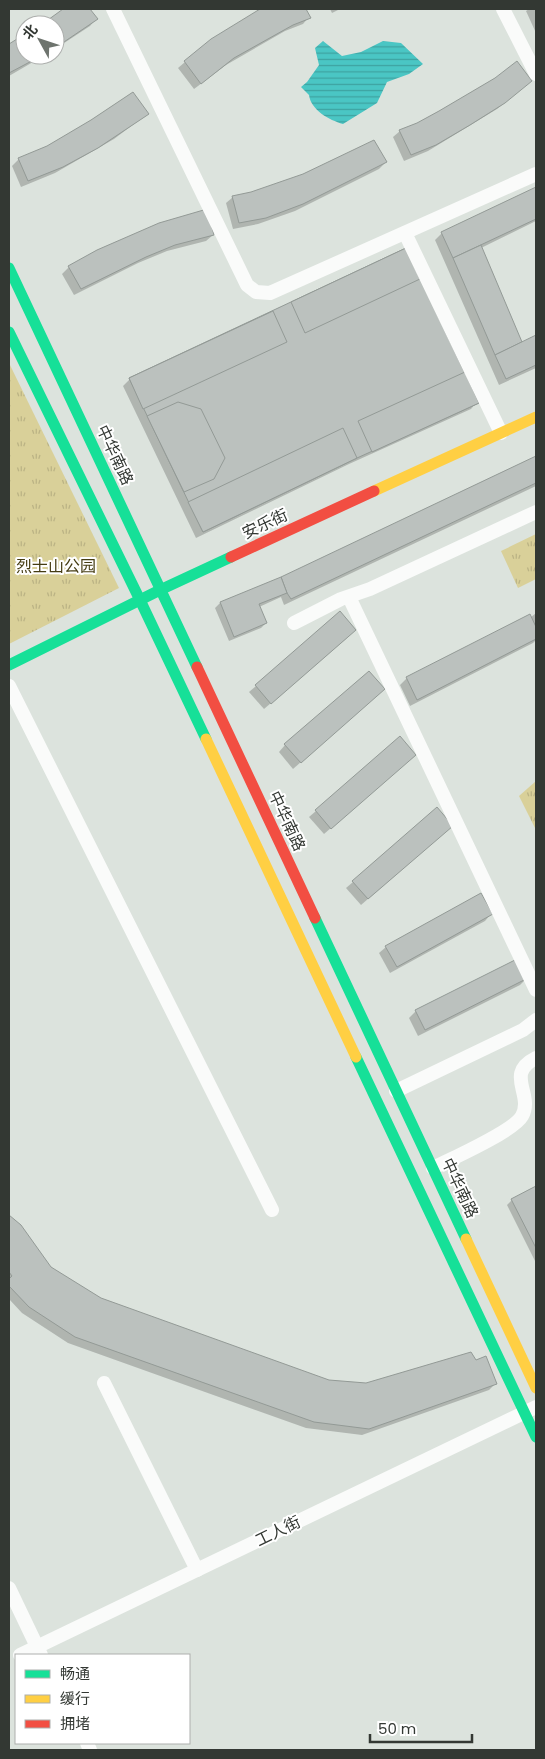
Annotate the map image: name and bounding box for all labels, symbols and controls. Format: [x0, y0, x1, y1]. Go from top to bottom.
north arrow [15, 15, 65, 65]
text: 北 [18, 20, 42, 43]
street label: 中华南路 [91, 421, 139, 489]
street label: 安乐街 [238, 503, 292, 545]
park label: 烈士山公园 [16, 555, 96, 578]
street label: 中华南路 [263, 787, 311, 855]
street label: 中华南路 [436, 1154, 484, 1222]
street label: 工人街 [251, 1510, 305, 1552]
legend [15, 1654, 190, 1744]
text: 畅通 [60, 1663, 90, 1684]
text: 缓行 [60, 1688, 90, 1709]
scale bar [370, 1712, 472, 1744]
text: 拥堵 [60, 1713, 90, 1734]
text: 50 m [378, 1718, 416, 1739]

